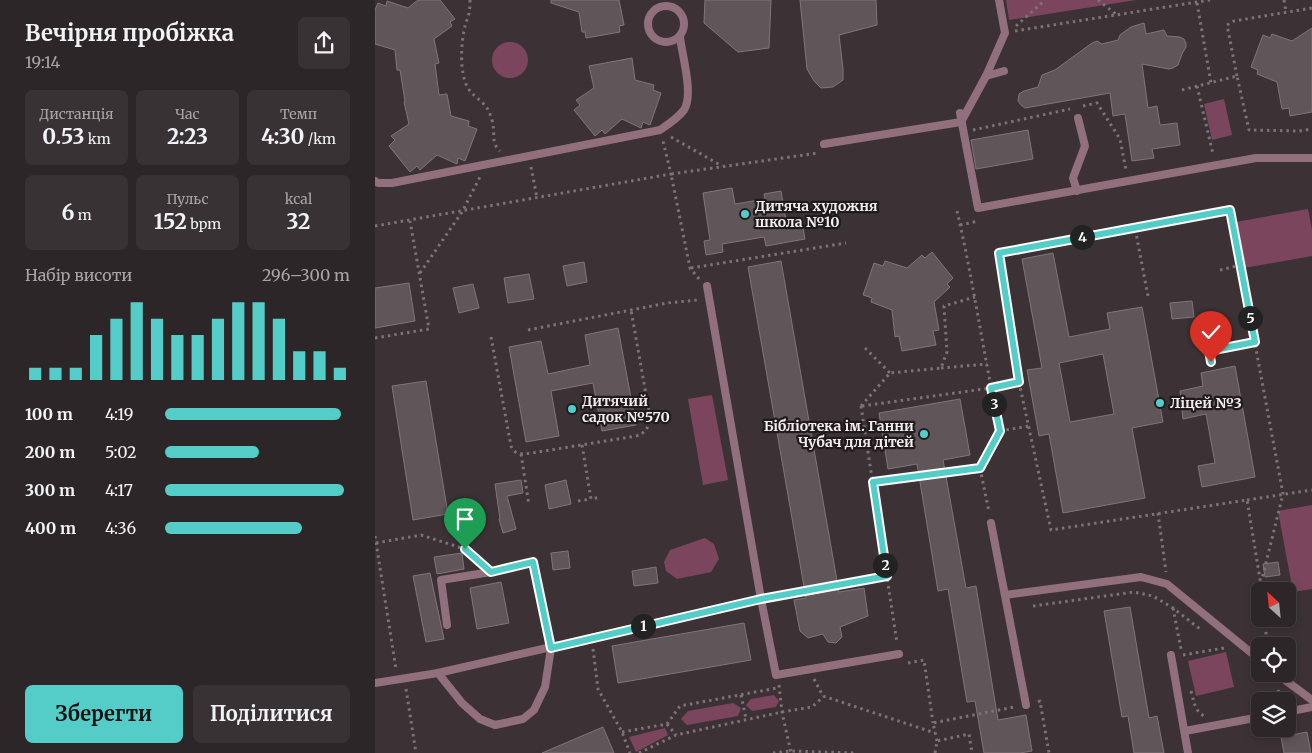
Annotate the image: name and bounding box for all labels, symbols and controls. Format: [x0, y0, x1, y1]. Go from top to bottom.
button: share [298, 17, 350, 69]
text: Вечірня пробіжка [25, 19, 234, 47]
text: 19:14 [25, 52, 60, 72]
text: Дистанція [39, 105, 114, 123]
text: Час [175, 105, 200, 123]
text: Темп [280, 105, 317, 123]
text: 0.53 [42, 123, 85, 150]
text: 2:23 [167, 123, 208, 150]
text: 4:30 [261, 123, 304, 150]
text: km [85, 130, 111, 148]
text: /km [304, 130, 336, 148]
text: Пульс [166, 190, 209, 208]
text: kcal [285, 190, 312, 208]
place label: Дитяча художня школа №10 [755, 197, 878, 231]
text: 6 [61, 199, 74, 226]
text: m [74, 206, 92, 224]
text: 152 [154, 208, 187, 235]
text: 32 [287, 208, 310, 235]
marker: Дитяча художня школа №10 [739, 208, 751, 220]
text: bpm [187, 215, 221, 233]
pin: 4 [1069, 224, 1095, 250]
text: 4 [1078, 228, 1087, 246]
text: Набір висоти [25, 265, 132, 285]
text: 296–300 m [262, 265, 350, 285]
pin: 5 [1237, 306, 1263, 330]
text: 5 [1246, 309, 1255, 327]
pin [1190, 311, 1232, 362]
icon: check [1197, 318, 1225, 346]
place label: Дитячий садок №570 [582, 392, 670, 426]
pin: 3 [981, 392, 1007, 416]
place label: Ліцей №3 [1170, 394, 1242, 412]
text: 3 [990, 395, 999, 413]
marker: Ліцей №3 [1154, 397, 1166, 409]
marker: Дитячий садок №570 [566, 403, 578, 415]
text: 100 m [25, 404, 73, 424]
text: 4:19 [105, 404, 134, 424]
place label: Бібліотека ім. Ганни Чубач для дітей [764, 417, 914, 451]
marker: Бібліотека ім. Ганни Чубач для дітей [918, 428, 930, 440]
text: 200 m [25, 442, 75, 462]
text: 5:02 [105, 442, 137, 462]
text: 300 m [25, 480, 75, 500]
text: 4:17 [105, 480, 133, 500]
pin [444, 498, 486, 549]
icon: arrive [451, 505, 479, 533]
text: 400 m [25, 518, 76, 538]
text: 4:36 [105, 518, 136, 538]
pin: 2 [873, 552, 897, 578]
text: 2 [881, 556, 890, 574]
north arrow [1251, 582, 1296, 628]
map controls [1251, 582, 1296, 737]
pin: 1 [631, 614, 655, 638]
text: 1 [640, 617, 647, 635]
button: locate [1251, 637, 1296, 682]
button: Зберегти [25, 685, 183, 743]
button: Поділитися [193, 685, 350, 743]
button: layers [1251, 692, 1296, 737]

